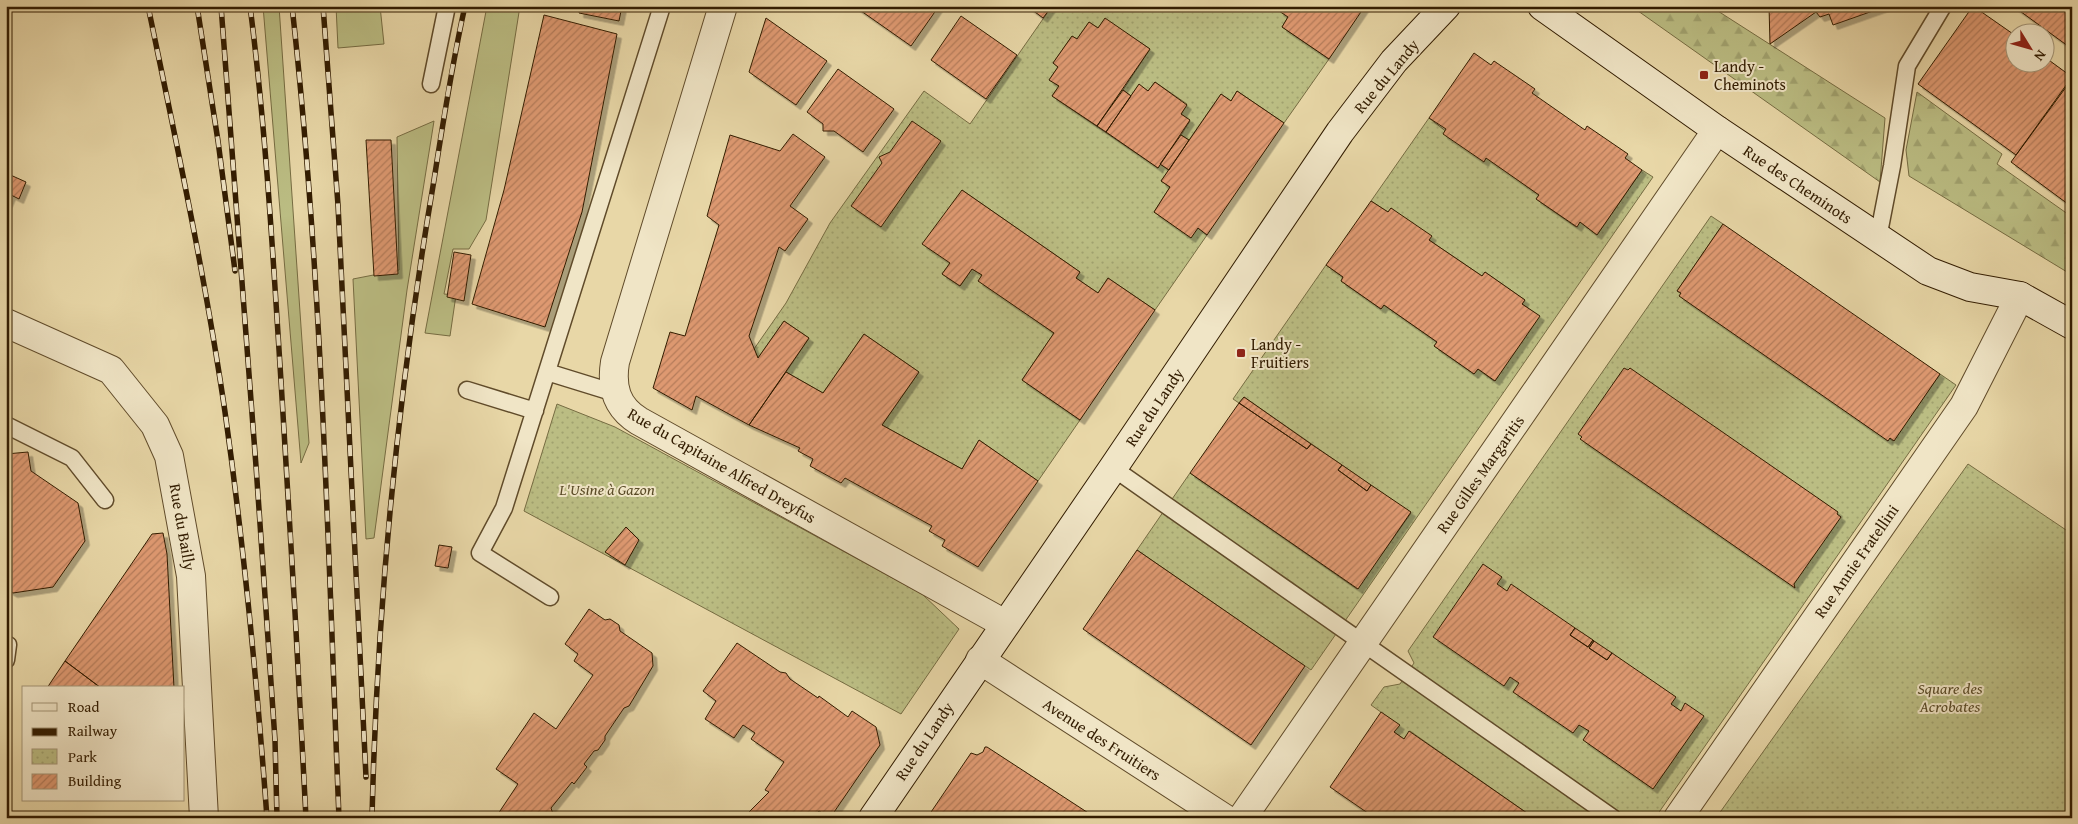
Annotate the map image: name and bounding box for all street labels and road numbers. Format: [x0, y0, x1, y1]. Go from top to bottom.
street label: Rue du Landy [1348, 34, 1424, 118]
street label: Rue des Cheminots [1739, 139, 1857, 229]
street label: Rue du Landy [1119, 363, 1189, 451]
street label: Rue du Capitaine Alfred Dreyfus [623, 401, 821, 529]
street label: Rue Gilles Margaritis [1430, 410, 1530, 538]
street label: Rue du Bailly [164, 482, 202, 572]
street label: Rue Annie Fratellini [1808, 499, 1905, 623]
street label: Avenue des Fruitiers [1038, 692, 1166, 786]
street label: Rue du Landy [889, 697, 959, 785]

